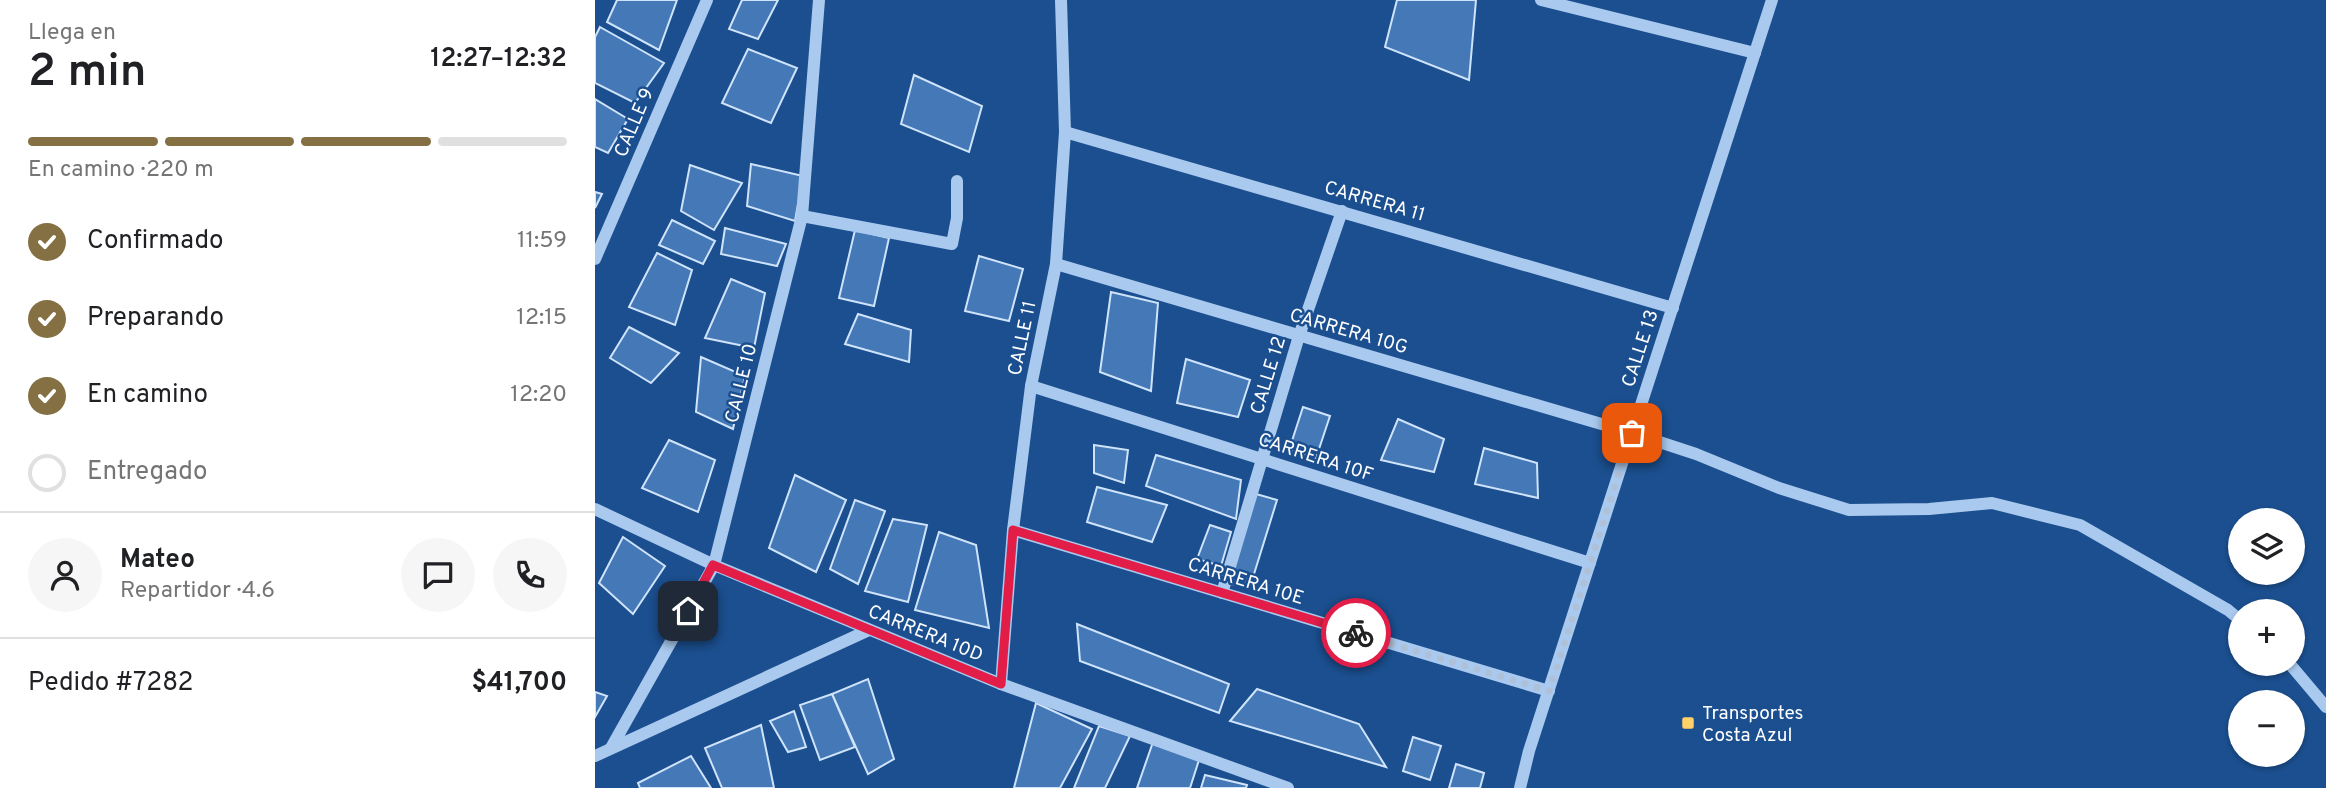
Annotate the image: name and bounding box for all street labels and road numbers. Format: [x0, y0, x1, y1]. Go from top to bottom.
street label: CALLE 9 [610, 85, 660, 161]
street label: CARRERA 11 [1321, 176, 1428, 228]
street label: CALLE 11 [1003, 299, 1043, 378]
street label: CARRERA 10G [1286, 304, 1410, 360]
street label: CALLE 13 [1617, 307, 1665, 390]
street label: CALLE 12 [1246, 334, 1292, 417]
street label: CALLE 10 [721, 341, 763, 426]
street label: CARRERA 10F [1255, 428, 1376, 488]
street label: CARRERA 10E [1184, 553, 1306, 611]
street label: CARRERA 10D [864, 600, 986, 668]

